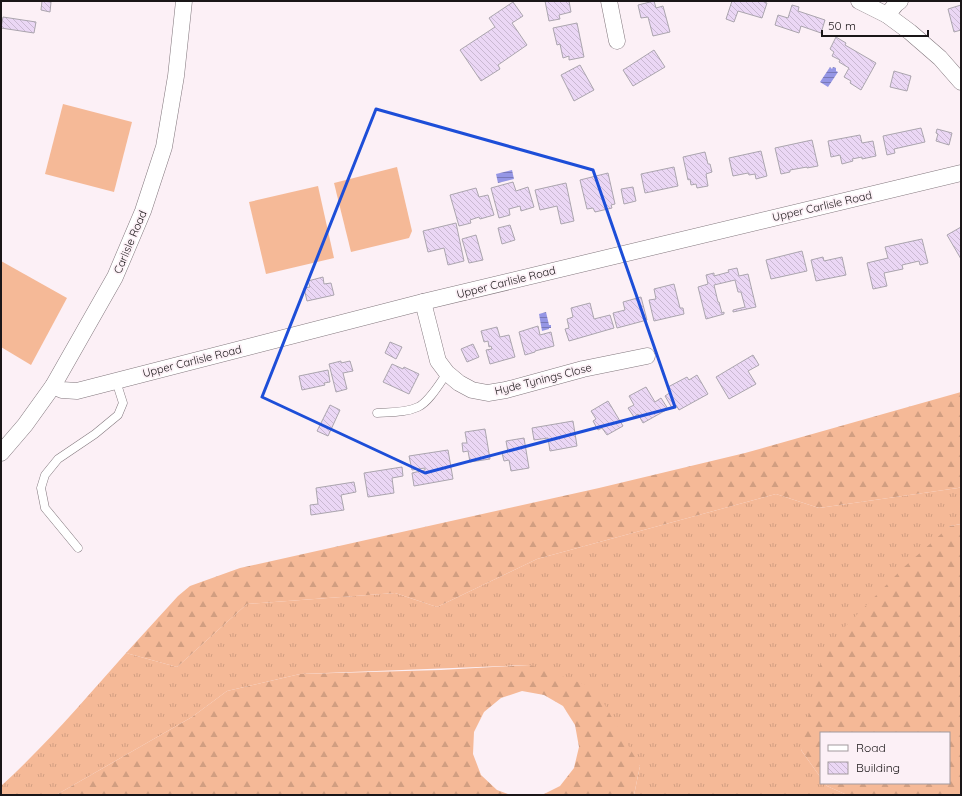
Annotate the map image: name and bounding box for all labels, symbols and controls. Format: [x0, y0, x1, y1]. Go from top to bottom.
scale bar [822, 12, 928, 38]
text: 50 m [828, 18, 856, 33]
street label: Upper Carlisle Road [771, 188, 873, 224]
street label: Carlisle Road [110, 208, 150, 276]
street label: Upper Carlisle Road [455, 263, 557, 301]
street label: Upper Carlisle Road [141, 342, 243, 380]
street label: Hyde Tynings Close [493, 360, 593, 398]
legend [820, 732, 950, 784]
text: Road [856, 740, 886, 755]
text: Building [856, 760, 900, 775]

